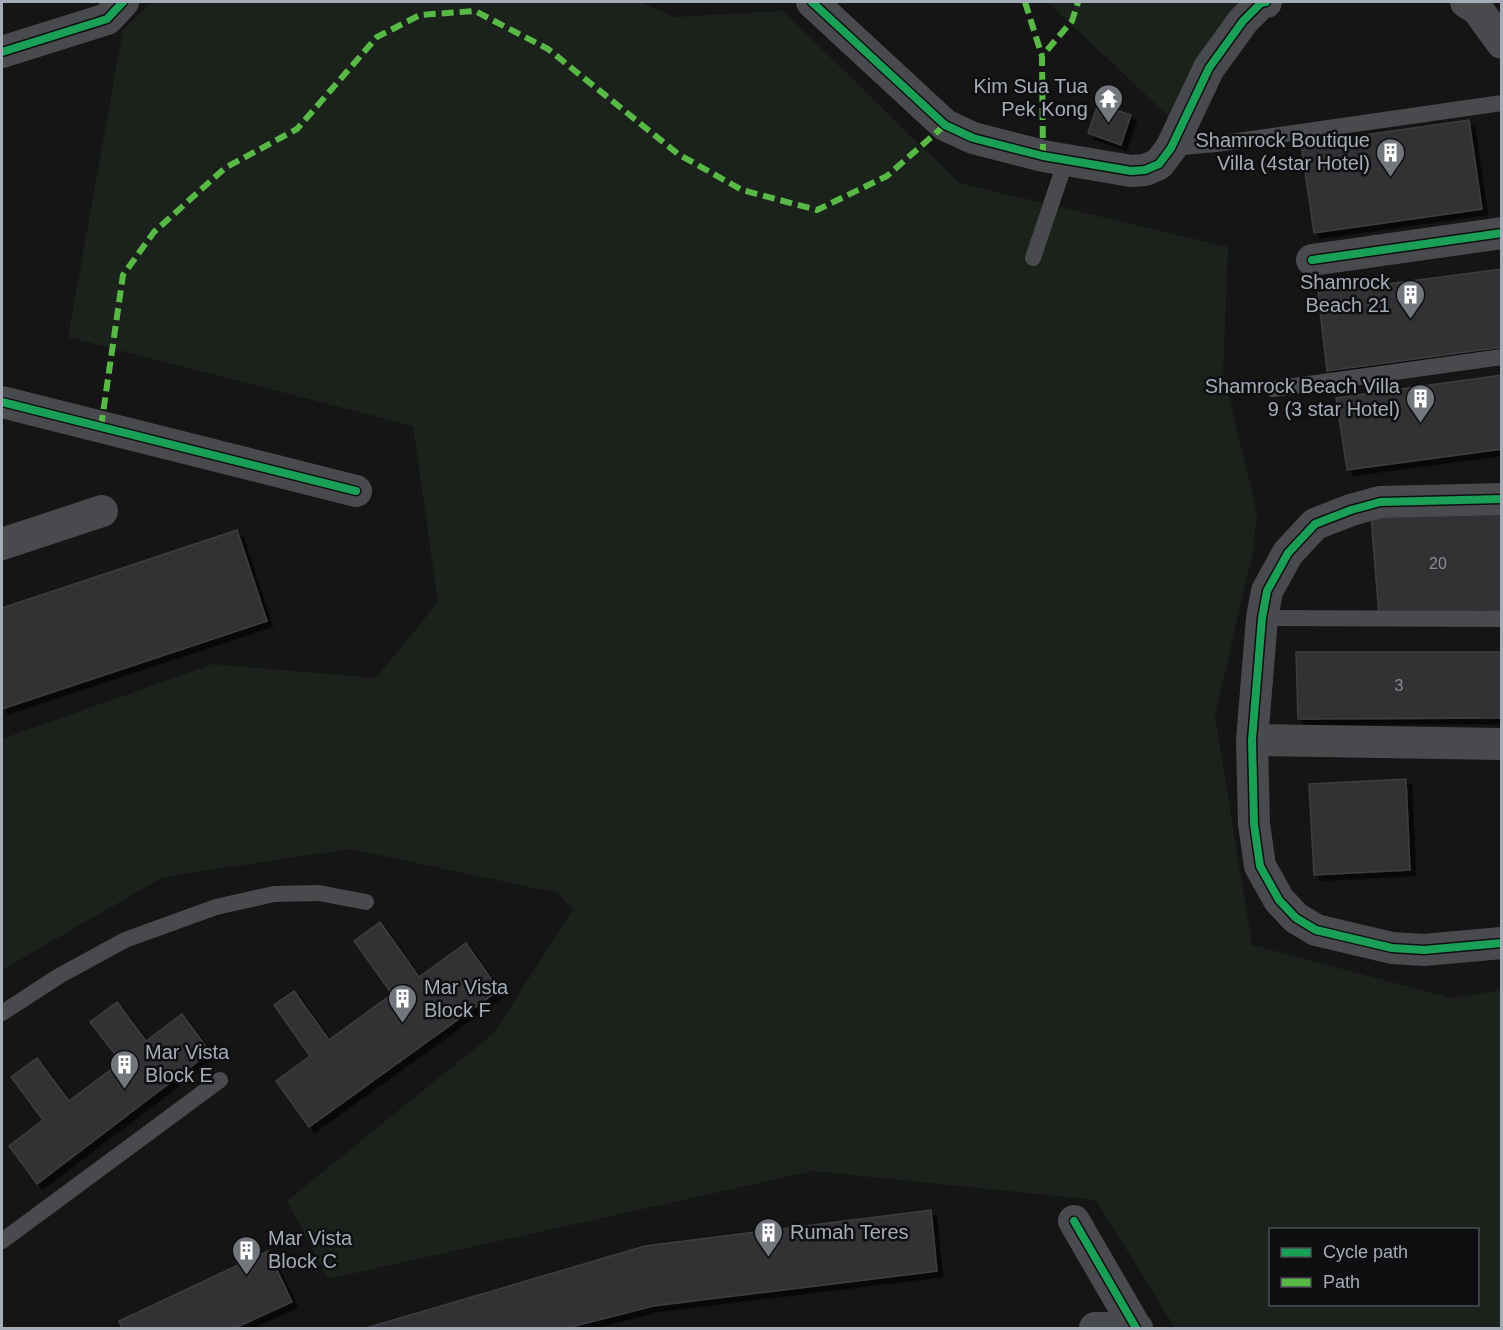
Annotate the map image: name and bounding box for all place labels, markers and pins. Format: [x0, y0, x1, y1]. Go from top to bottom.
place label: Kim Sua Tua Pek Kong [973, 75, 1089, 120]
temple icon: Kim Sua Tua Pek Kong [1093, 82, 1125, 124]
place label: Shamrock Boutique Villa (4star Hotel) [1195, 129, 1370, 174]
building icon: Shamrock Boutique Villa (4star Hotel) [1375, 136, 1407, 178]
place label: Shamrock Beach 21 [1300, 271, 1391, 316]
building icon: Shamrock Beach 21 [1395, 278, 1427, 320]
place label: Shamrock Beach Villa 9 (3 star Hotel) [1205, 375, 1401, 420]
building icon: Shamrock Beach Villa 9 (3 star Hotel) [1405, 382, 1437, 424]
place label: Mar Vista Block F [424, 976, 509, 1021]
building icon: Mar Vista Block F [387, 982, 419, 1024]
place label: Mar Vista Block E [145, 1041, 230, 1086]
building icon: Mar Vista Block E [108, 1048, 140, 1090]
building icon: Rumah Teres [753, 1216, 785, 1258]
place label: Rumah Teres [790, 1221, 909, 1243]
place label: Mar Vista Block C [268, 1227, 353, 1272]
building icon: Mar Vista Block C [231, 1234, 263, 1276]

